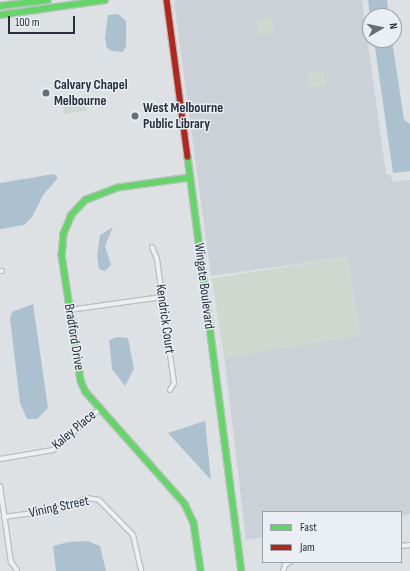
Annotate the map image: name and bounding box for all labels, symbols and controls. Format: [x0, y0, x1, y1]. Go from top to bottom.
scale bar [10, 8, 77, 34]
north arrow [362, 8, 402, 48]
text: 100 m [15, 15, 40, 30]
text: N [386, 22, 400, 30]
place label: Calvary Chapel Melbourne [54, 77, 128, 110]
marker: Calvary Chapel Melbourne [41, 88, 51, 98]
place label: West Melbourne Public Library [143, 100, 223, 132]
marker: West Melbourne Public Library [130, 111, 140, 121]
street label: Wingate Boulevard [190, 242, 218, 330]
street label: Kendrick Court [152, 283, 178, 355]
street label: Bradford Drive [60, 303, 88, 371]
street label: Kaley Place [48, 407, 100, 453]
street label: Vining Street [27, 492, 91, 522]
legend [262, 511, 402, 563]
text: Fast [300, 520, 317, 535]
text: Jam [300, 540, 315, 555]

